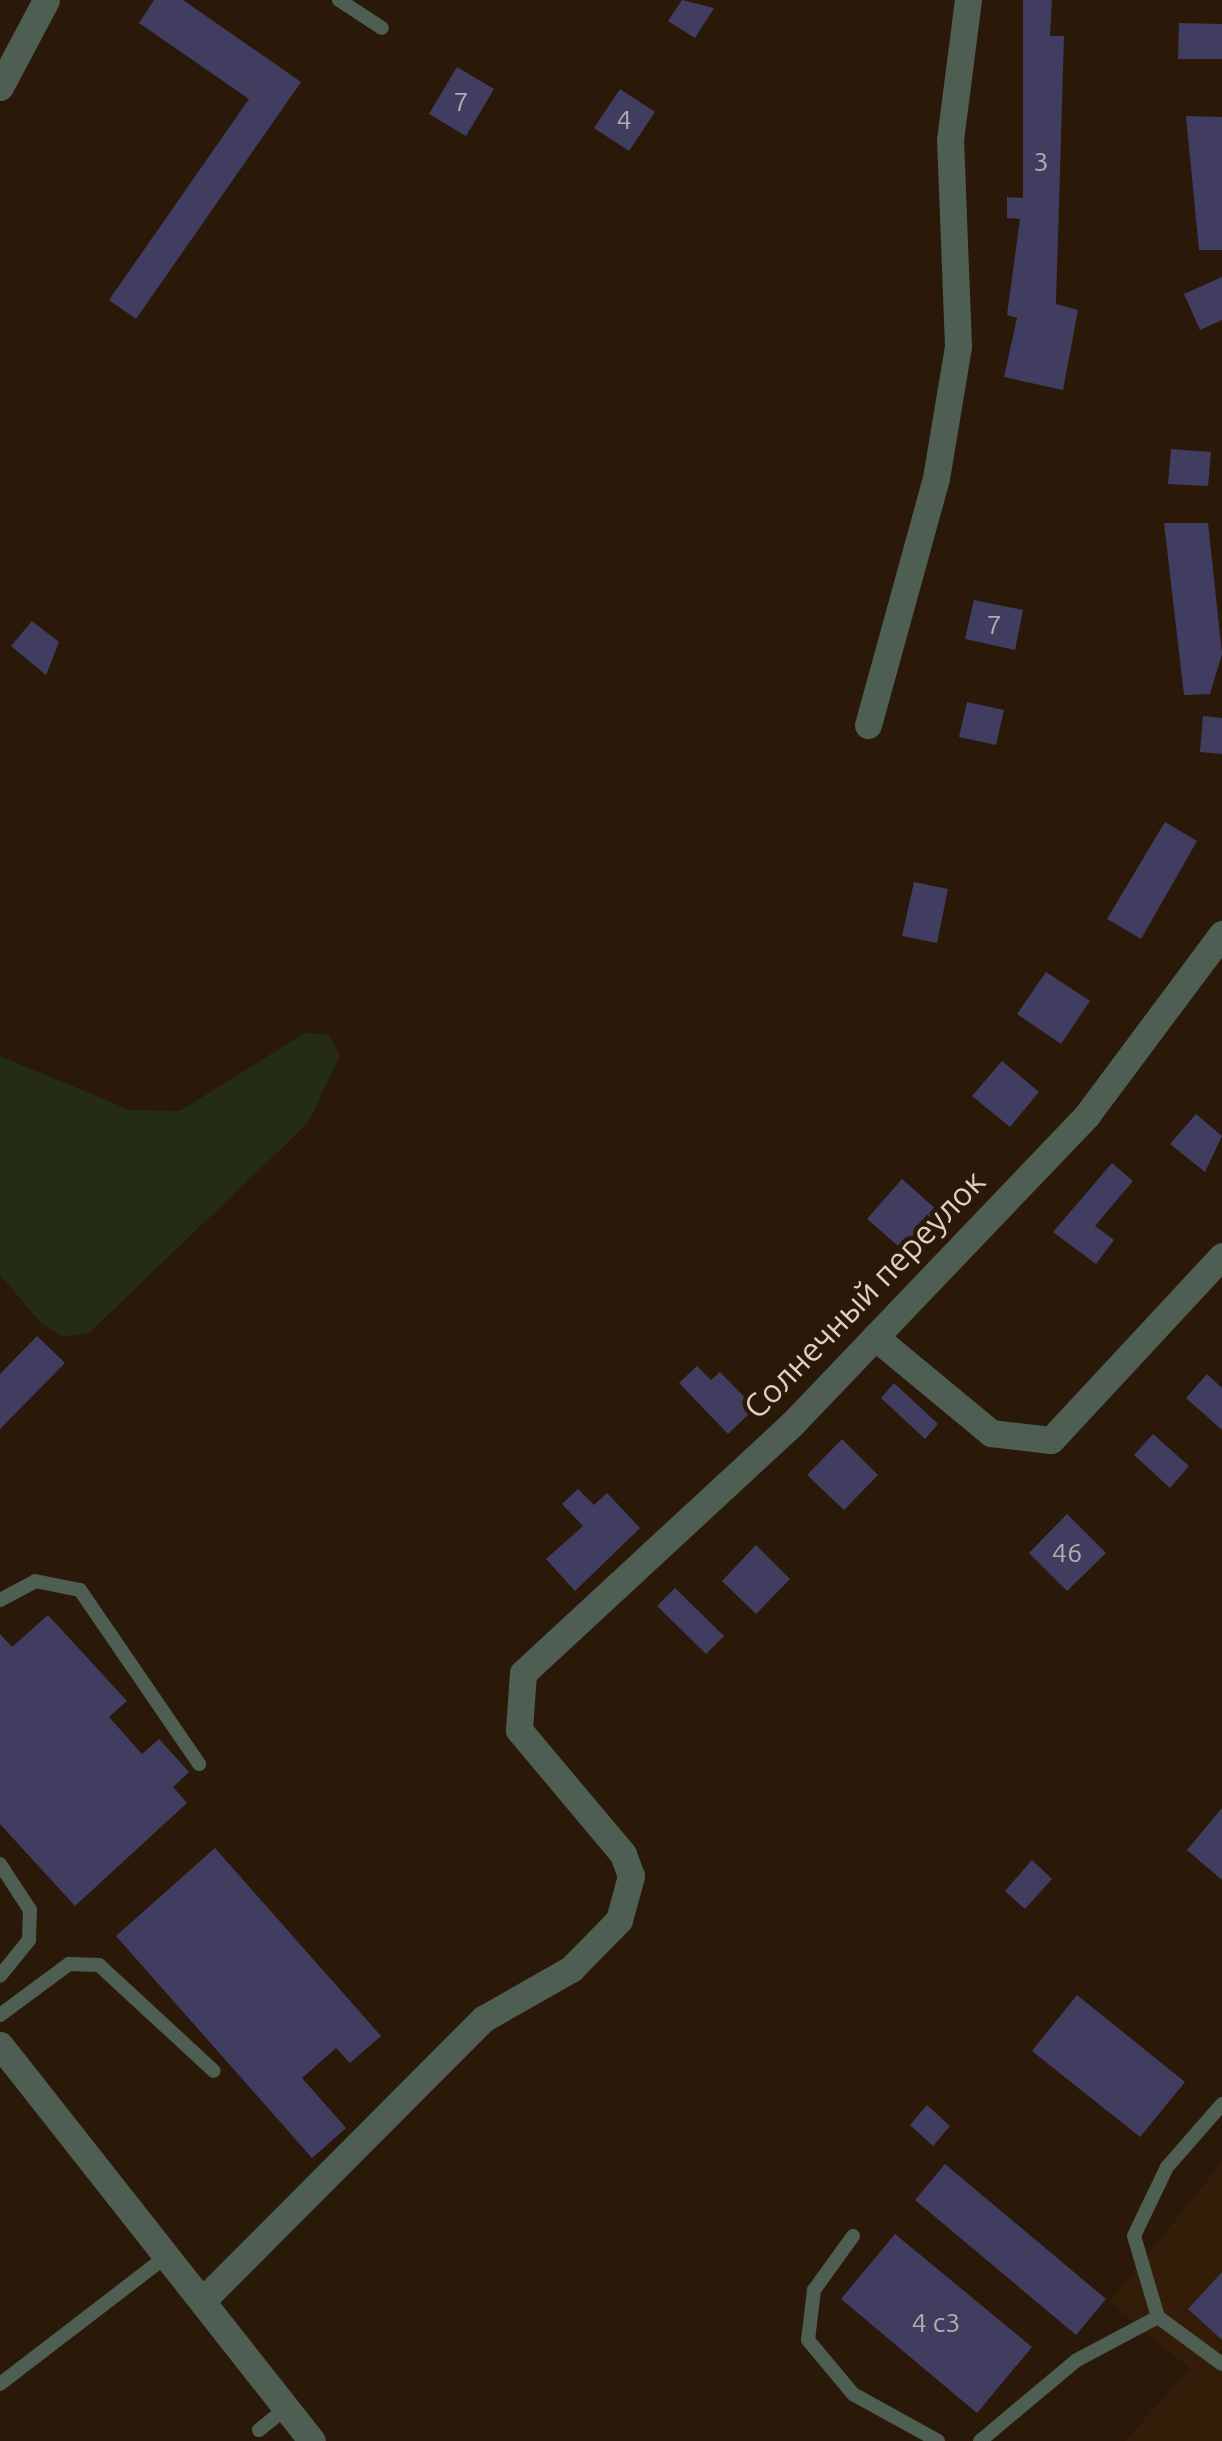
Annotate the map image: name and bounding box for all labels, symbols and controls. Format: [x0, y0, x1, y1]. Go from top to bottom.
house number: 7 [453, 86, 469, 118]
house number: 4 [616, 104, 632, 136]
house number: 3 [1033, 146, 1049, 178]
house number: 7 [986, 609, 1002, 641]
street label: Солнечный переулок [735, 1162, 993, 1426]
house number: 46 [1052, 1537, 1082, 1569]
house number: 4 с3 [911, 2307, 961, 2339]

